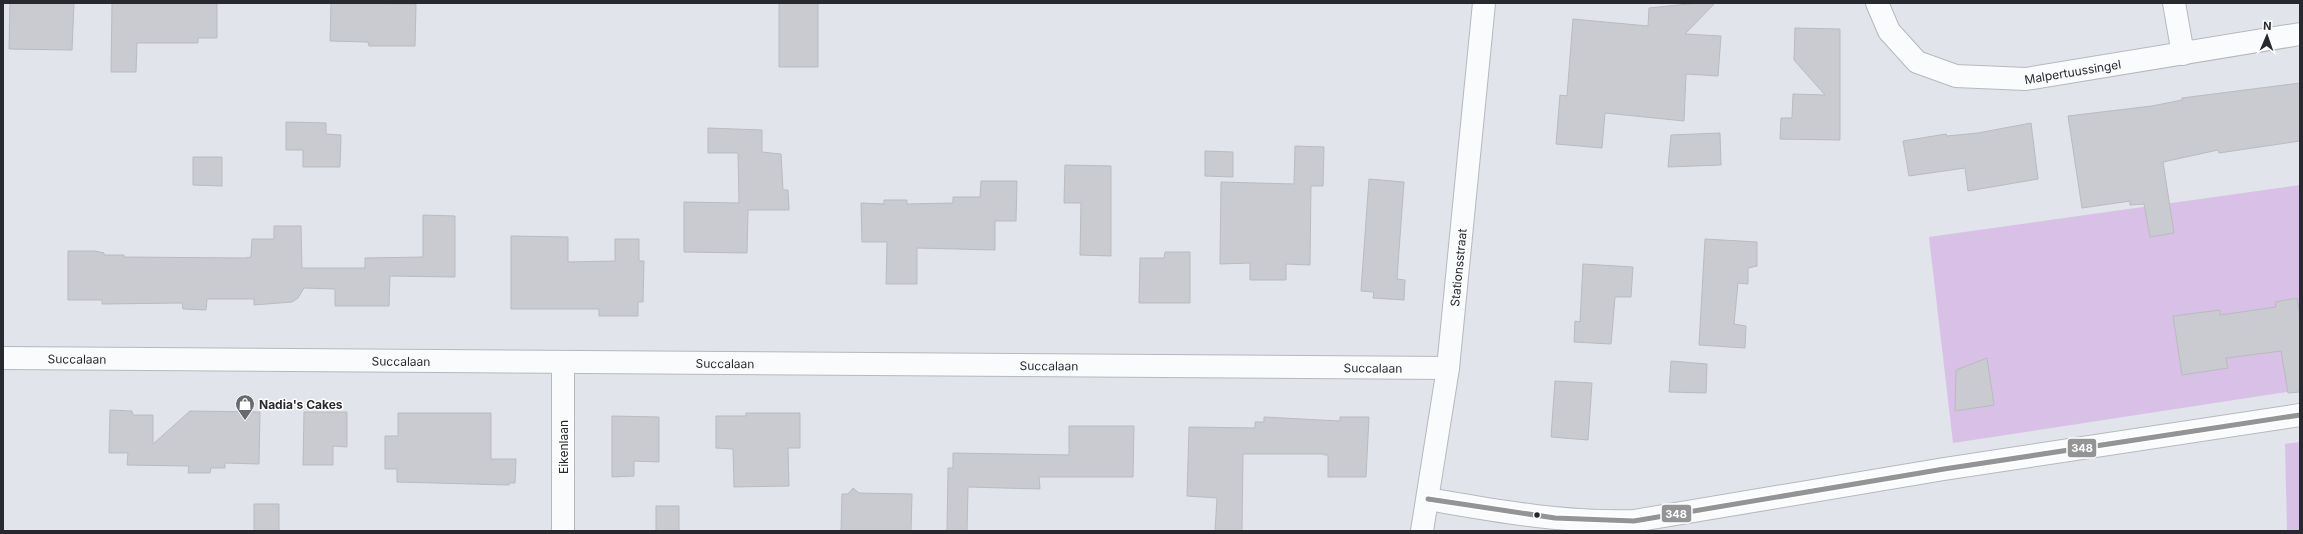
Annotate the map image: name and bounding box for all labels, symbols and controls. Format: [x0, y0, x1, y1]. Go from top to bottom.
north arrow [2247, 16, 2287, 56]
text: N [2263, 19, 2272, 33]
street label: Malpertuussingel [2023, 56, 2122, 87]
street label: Stationsstraat [1447, 228, 1469, 307]
street label: Succalaan [47, 351, 107, 366]
street label: Succalaan [371, 353, 430, 368]
street label: Succalaan [695, 355, 754, 371]
street label: Succalaan [1019, 358, 1078, 373]
street label: Succalaan [1343, 360, 1402, 375]
shop icon: Nadia's Cakes [234, 393, 256, 421]
place label: Nadia's Cakes [259, 397, 343, 412]
street label: Eikenlaan [556, 420, 571, 474]
line badge: 348 [2067, 438, 2097, 458]
text: 348 [2071, 441, 2093, 455]
line badge: 348 [1661, 504, 1692, 523]
text: 348 [1665, 507, 1687, 521]
unlabelled marker [1532, 510, 1542, 520]

